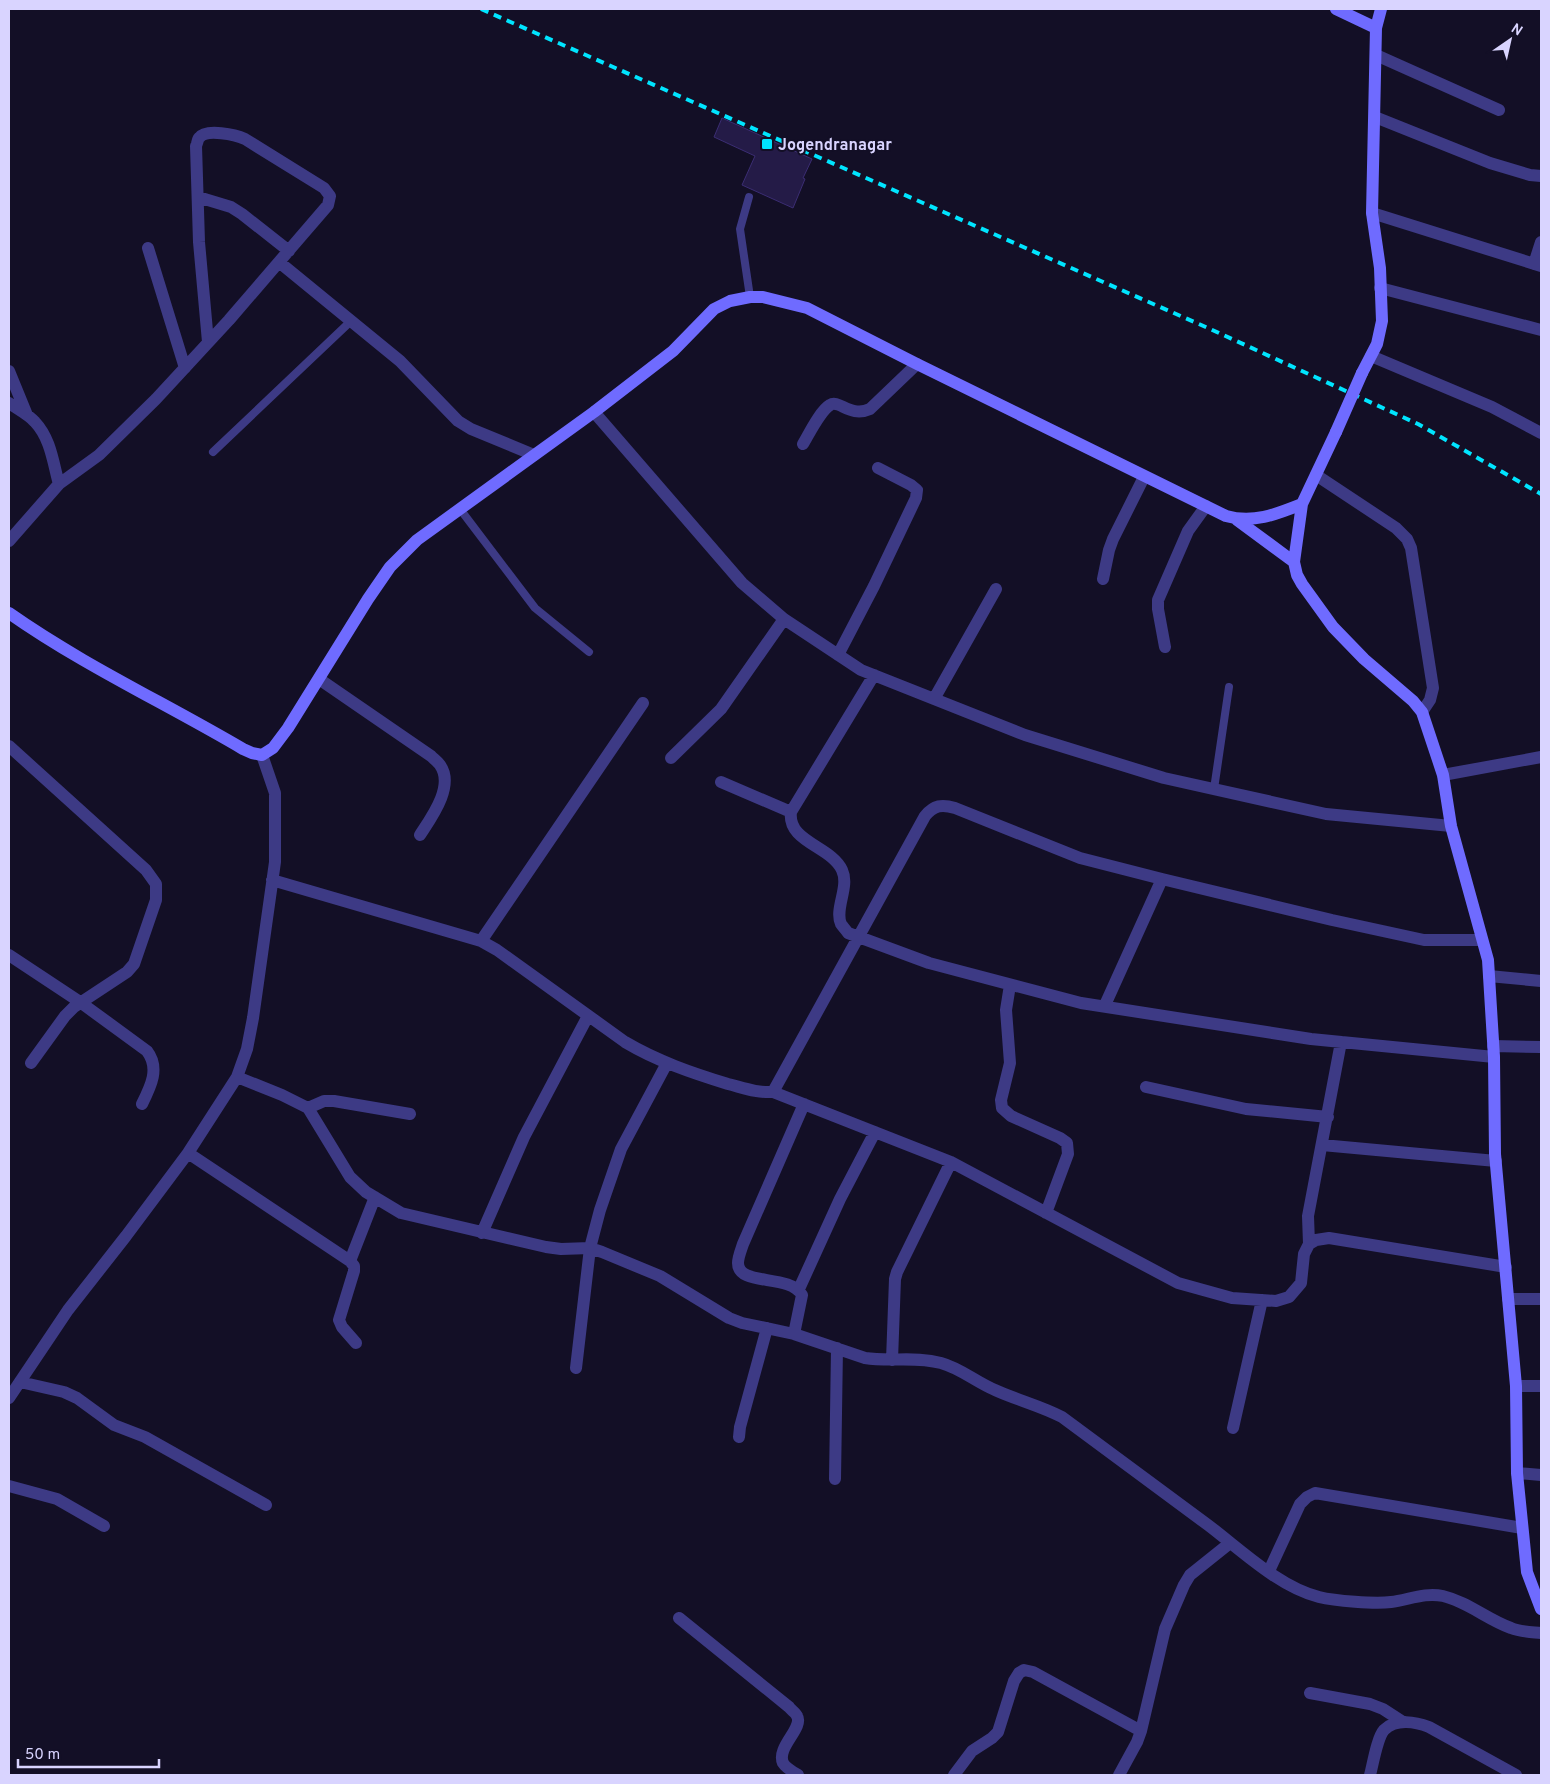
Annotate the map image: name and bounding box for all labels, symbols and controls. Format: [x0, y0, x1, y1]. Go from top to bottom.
north arrow [1485, 15, 1535, 65]
text: N [1508, 21, 1525, 40]
place label: Jogendranagar [778, 136, 892, 156]
marker: Jogendranagar [760, 137, 774, 151]
scale bar [18, 1736, 159, 1768]
text: 50 m [25, 1746, 60, 1765]

